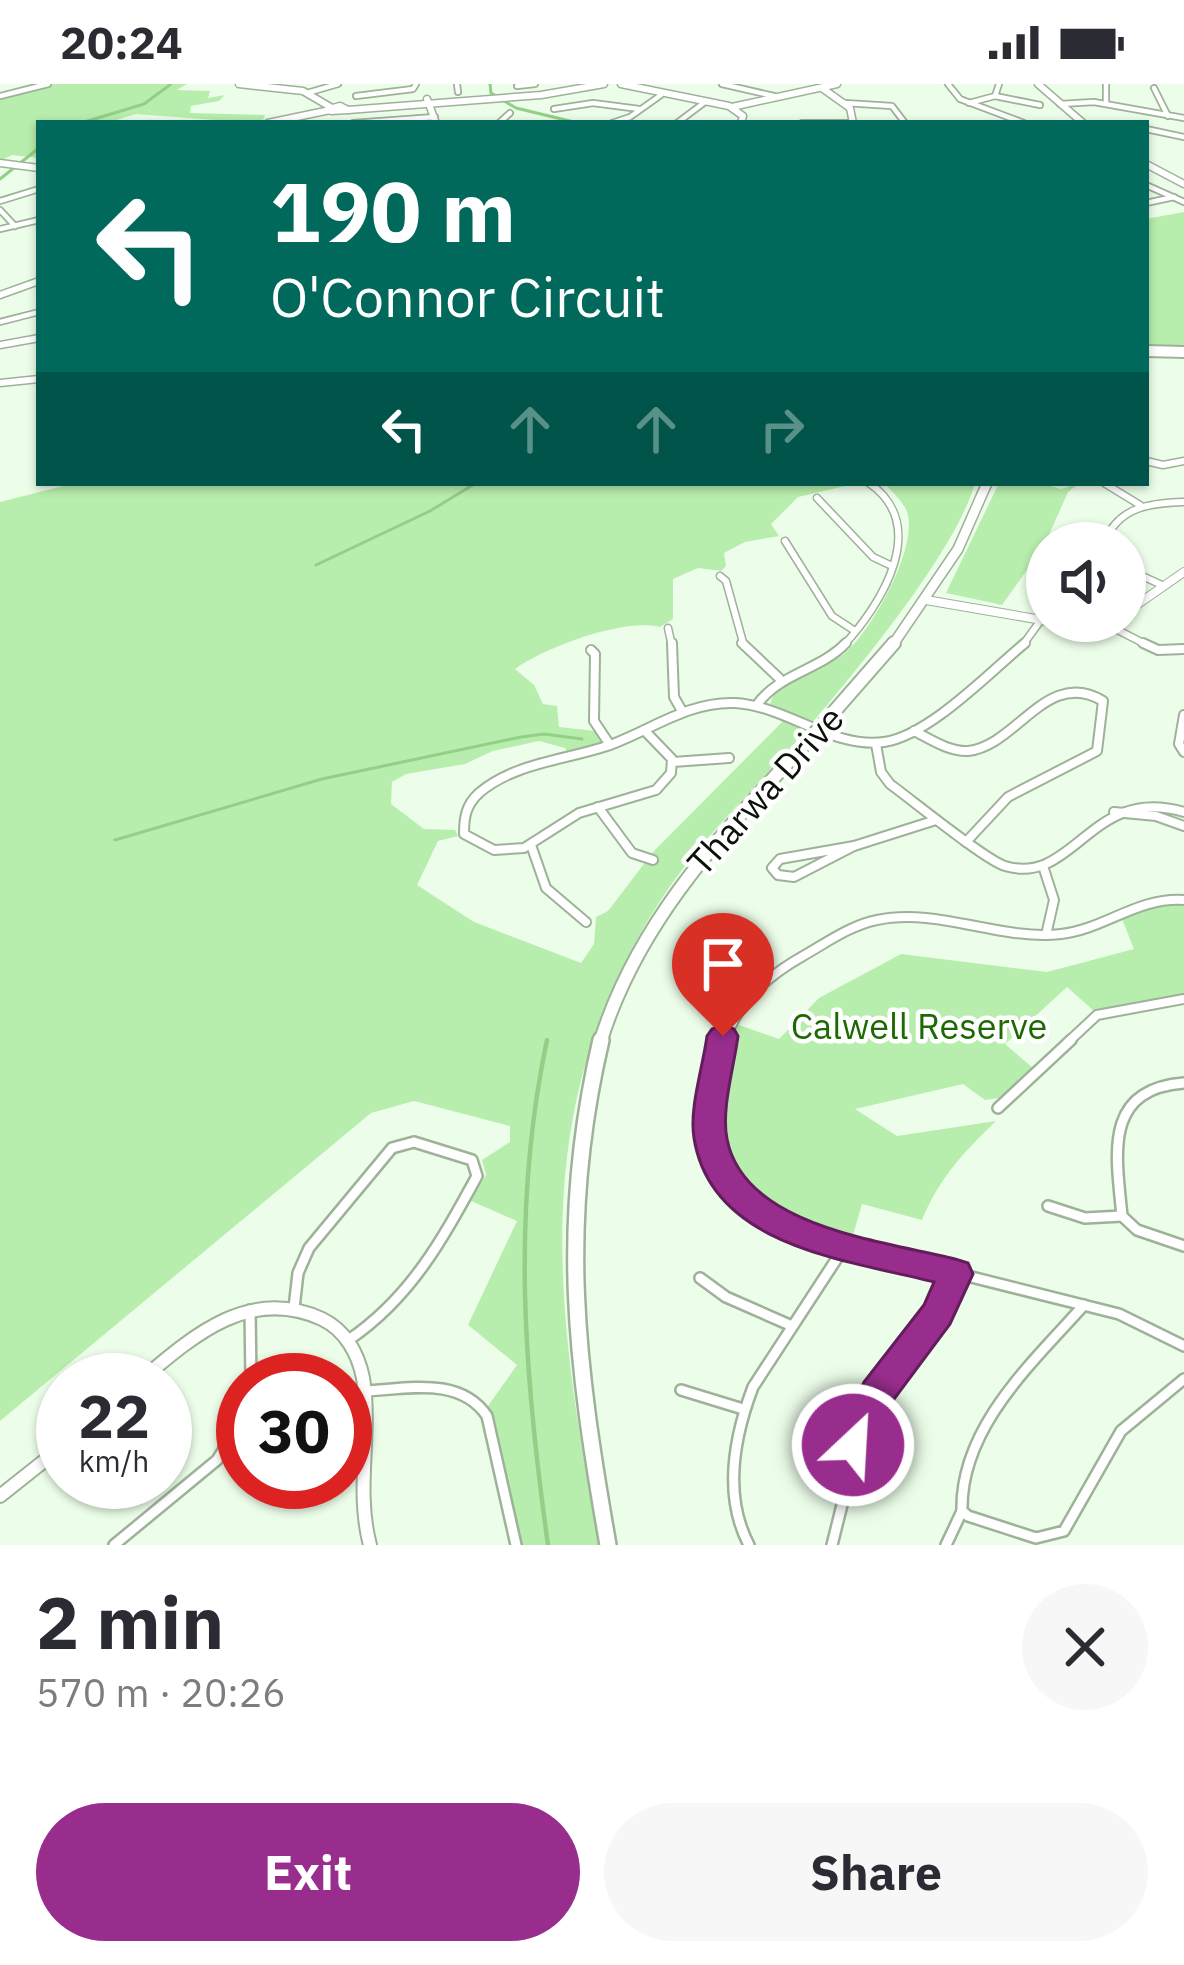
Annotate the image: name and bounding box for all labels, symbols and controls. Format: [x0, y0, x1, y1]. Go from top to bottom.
text: 20:24 [60, 13, 183, 71]
text: 190 m [270, 156, 516, 265]
icon: left [72, 168, 228, 324]
text: O'Connor Circuit [270, 262, 665, 332]
icon: left [371, 396, 437, 462]
icon: ahead [497, 396, 563, 462]
icon: ahead [623, 396, 689, 462]
icon: right [749, 396, 815, 462]
map controls [1026, 522, 1146, 642]
button: sound [1026, 522, 1146, 642]
street label: Tharwa Drive [677, 695, 853, 885]
pin [672, 913, 774, 1036]
icon: arrive [690, 931, 756, 997]
park label: Calwell Reserve [791, 1002, 1047, 1049]
speed limit sign: 30 [216, 1353, 372, 1509]
text: 22 [78, 1376, 150, 1455]
position arrow [790, 1382, 916, 1508]
text: km/h [79, 1441, 149, 1480]
text: 2 min [36, 1575, 224, 1669]
button: close [1022, 1584, 1148, 1710]
text: 570 m · 20:26 [36, 1667, 286, 1718]
button: Exit [36, 1803, 580, 1941]
button: Share [604, 1803, 1148, 1941]

